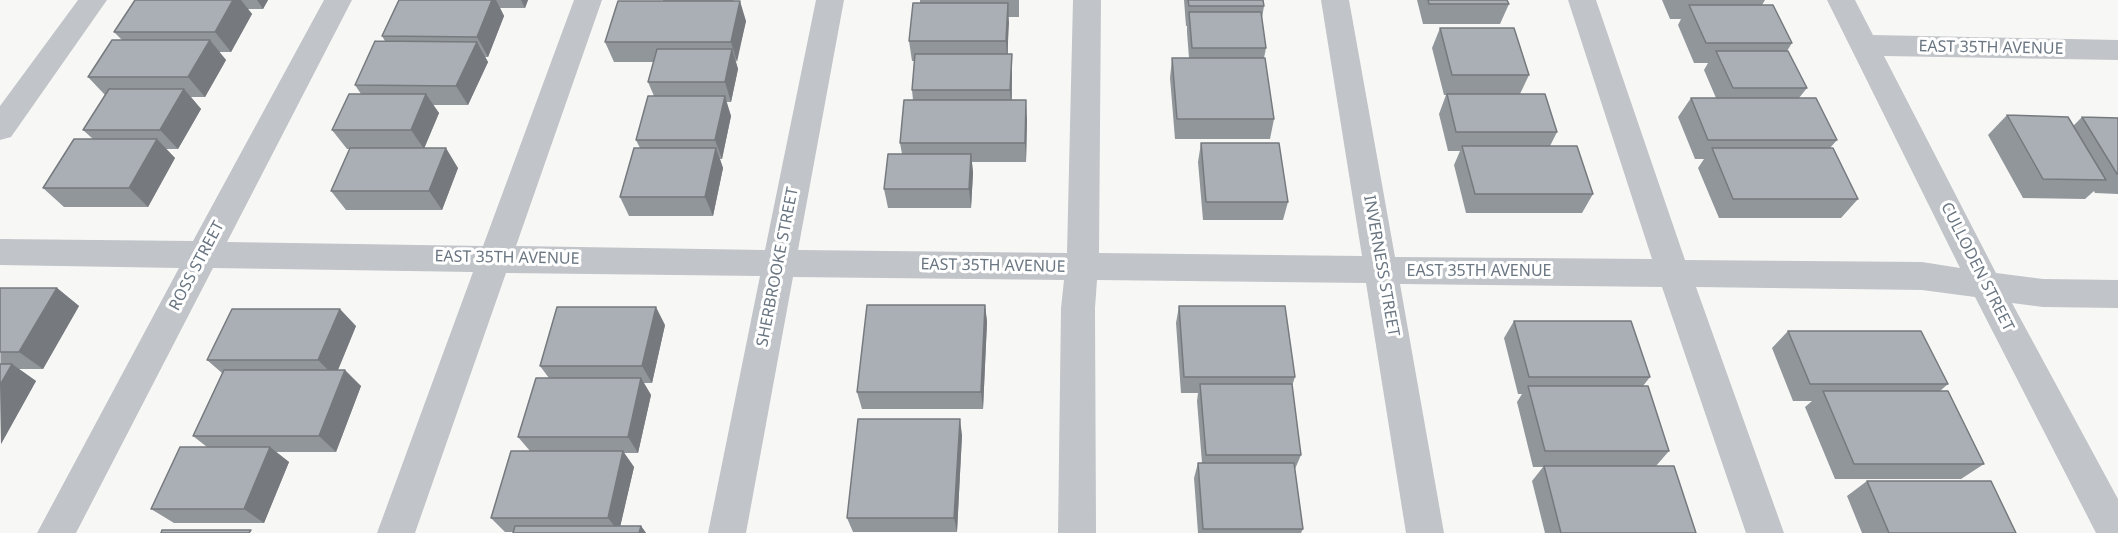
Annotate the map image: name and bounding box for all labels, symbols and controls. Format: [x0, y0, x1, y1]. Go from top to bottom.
street label: EAST 35TH AVENUE [1918, 37, 2064, 59]
street label: SHERBROOKE STREET [753, 186, 803, 348]
street label: INVERNESS STREET [1359, 194, 1403, 338]
street label: CULLODEN STREET [1936, 199, 2018, 335]
street label: ROSS STREET [165, 218, 229, 314]
street label: EAST 35TH AVENUE [434, 247, 580, 269]
street label: EAST 35TH AVENUE [920, 255, 1066, 277]
street label: EAST 35TH AVENUE [1406, 261, 1552, 281]

